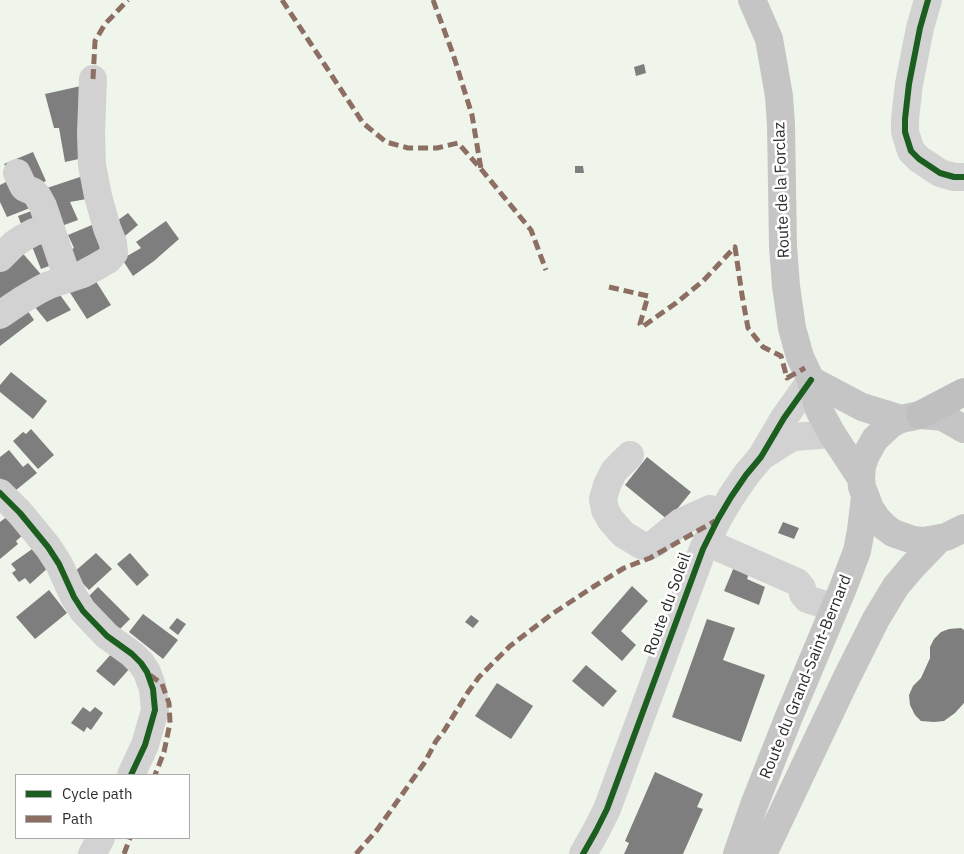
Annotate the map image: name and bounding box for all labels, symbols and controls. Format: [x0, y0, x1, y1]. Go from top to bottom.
street label: Route de la Forclaz [770, 122, 794, 258]
street label: Route du Soleil [641, 550, 695, 658]
street label: Route du Grand-Saint-Bernard [756, 572, 856, 782]
legend [15, 774, 190, 839]
text: Cycle path [62, 784, 133, 803]
text: Path [62, 809, 93, 828]

